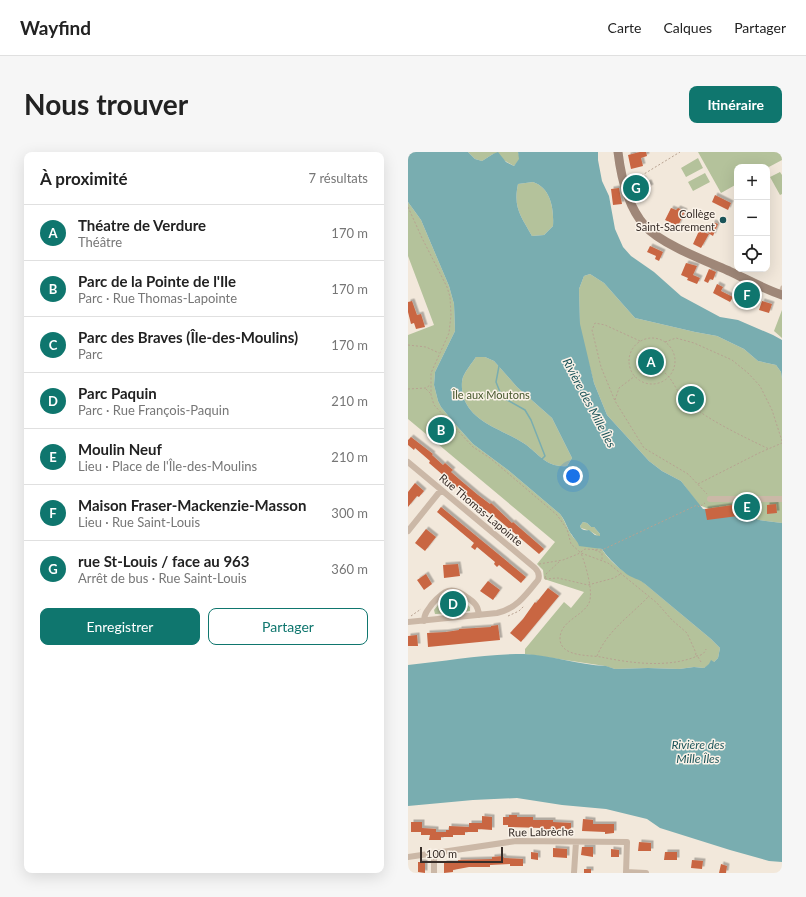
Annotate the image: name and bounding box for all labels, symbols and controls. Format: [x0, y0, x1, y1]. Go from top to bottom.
text: Wayfind [20, 16, 91, 39]
text: Carte [608, 19, 641, 36]
text: Calques [663, 19, 712, 36]
text: Partager [734, 19, 786, 36]
button: Itinéraire [689, 86, 782, 123]
text: Nous trouver [24, 87, 188, 121]
map controls [734, 164, 770, 272]
button: + [734, 164, 770, 200]
text: À proximité [40, 168, 128, 189]
text: 7 résultats [309, 170, 368, 186]
pin: G [623, 173, 649, 203]
button: − [734, 200, 770, 236]
place label: Collège Saint-Sacrement [636, 207, 715, 233]
marker: Collège Saint-Sacrement [718, 215, 728, 225]
text: Théatre de Verdure [78, 216, 206, 234]
text: A [48, 225, 58, 241]
text: 170 m [331, 225, 368, 241]
text: Théâtre [78, 234, 122, 250]
button: locate [734, 236, 770, 272]
text: Parc de la Pointe de l'Ile [78, 272, 236, 290]
pin: F [734, 280, 760, 310]
text: B [49, 281, 57, 297]
text: 170 m [331, 281, 368, 297]
text: Parc · Rue Thomas-Lapointe [78, 290, 237, 306]
text: Parc des Braves (Île-des-Moulins) [78, 328, 298, 346]
text: C [49, 337, 57, 353]
text: 170 m [331, 337, 368, 353]
text: Parc [78, 346, 103, 362]
pin: A [638, 347, 664, 377]
water label: Rivière des Mille Îles [559, 355, 619, 450]
text: Parc Paquin [78, 384, 157, 402]
pin: C [678, 384, 704, 414]
park label: Île aux Moutons [451, 388, 530, 401]
text: D [48, 393, 58, 409]
text: 210 m [331, 393, 368, 409]
text: Parc · Rue François-Paquin [78, 402, 229, 418]
pin: B [428, 415, 454, 445]
text: Moulin Neuf [78, 440, 162, 458]
text: E [49, 449, 57, 465]
text: 210 m [331, 449, 368, 465]
text: Lieu · Place de l'Île-des-Moulins [78, 458, 257, 474]
your location [563, 466, 583, 486]
street label: Rue Thomas-Lapointe [437, 471, 526, 549]
pin: E [734, 492, 760, 522]
text: Maison Fraser-Mackenzie-Masson [78, 496, 306, 514]
text: F [49, 505, 57, 521]
text: 300 m [331, 505, 368, 521]
text: Lieu · Rue Saint-Louis [78, 514, 200, 530]
text: rue St-Louis / face au 963 [78, 552, 249, 570]
text: G [48, 561, 58, 577]
text: 360 m [331, 561, 368, 577]
text: Arrêt de bus · Rue Saint-Louis [78, 570, 247, 586]
pin: D [440, 589, 466, 619]
button: Enregistrer [40, 608, 200, 645]
button: Partager [208, 608, 368, 645]
water label: Rivière des Mille Îles [671, 737, 725, 766]
street label: Rue Labrèche [508, 824, 574, 839]
scale bar [420, 845, 503, 864]
text: 100 m [426, 847, 457, 860]

